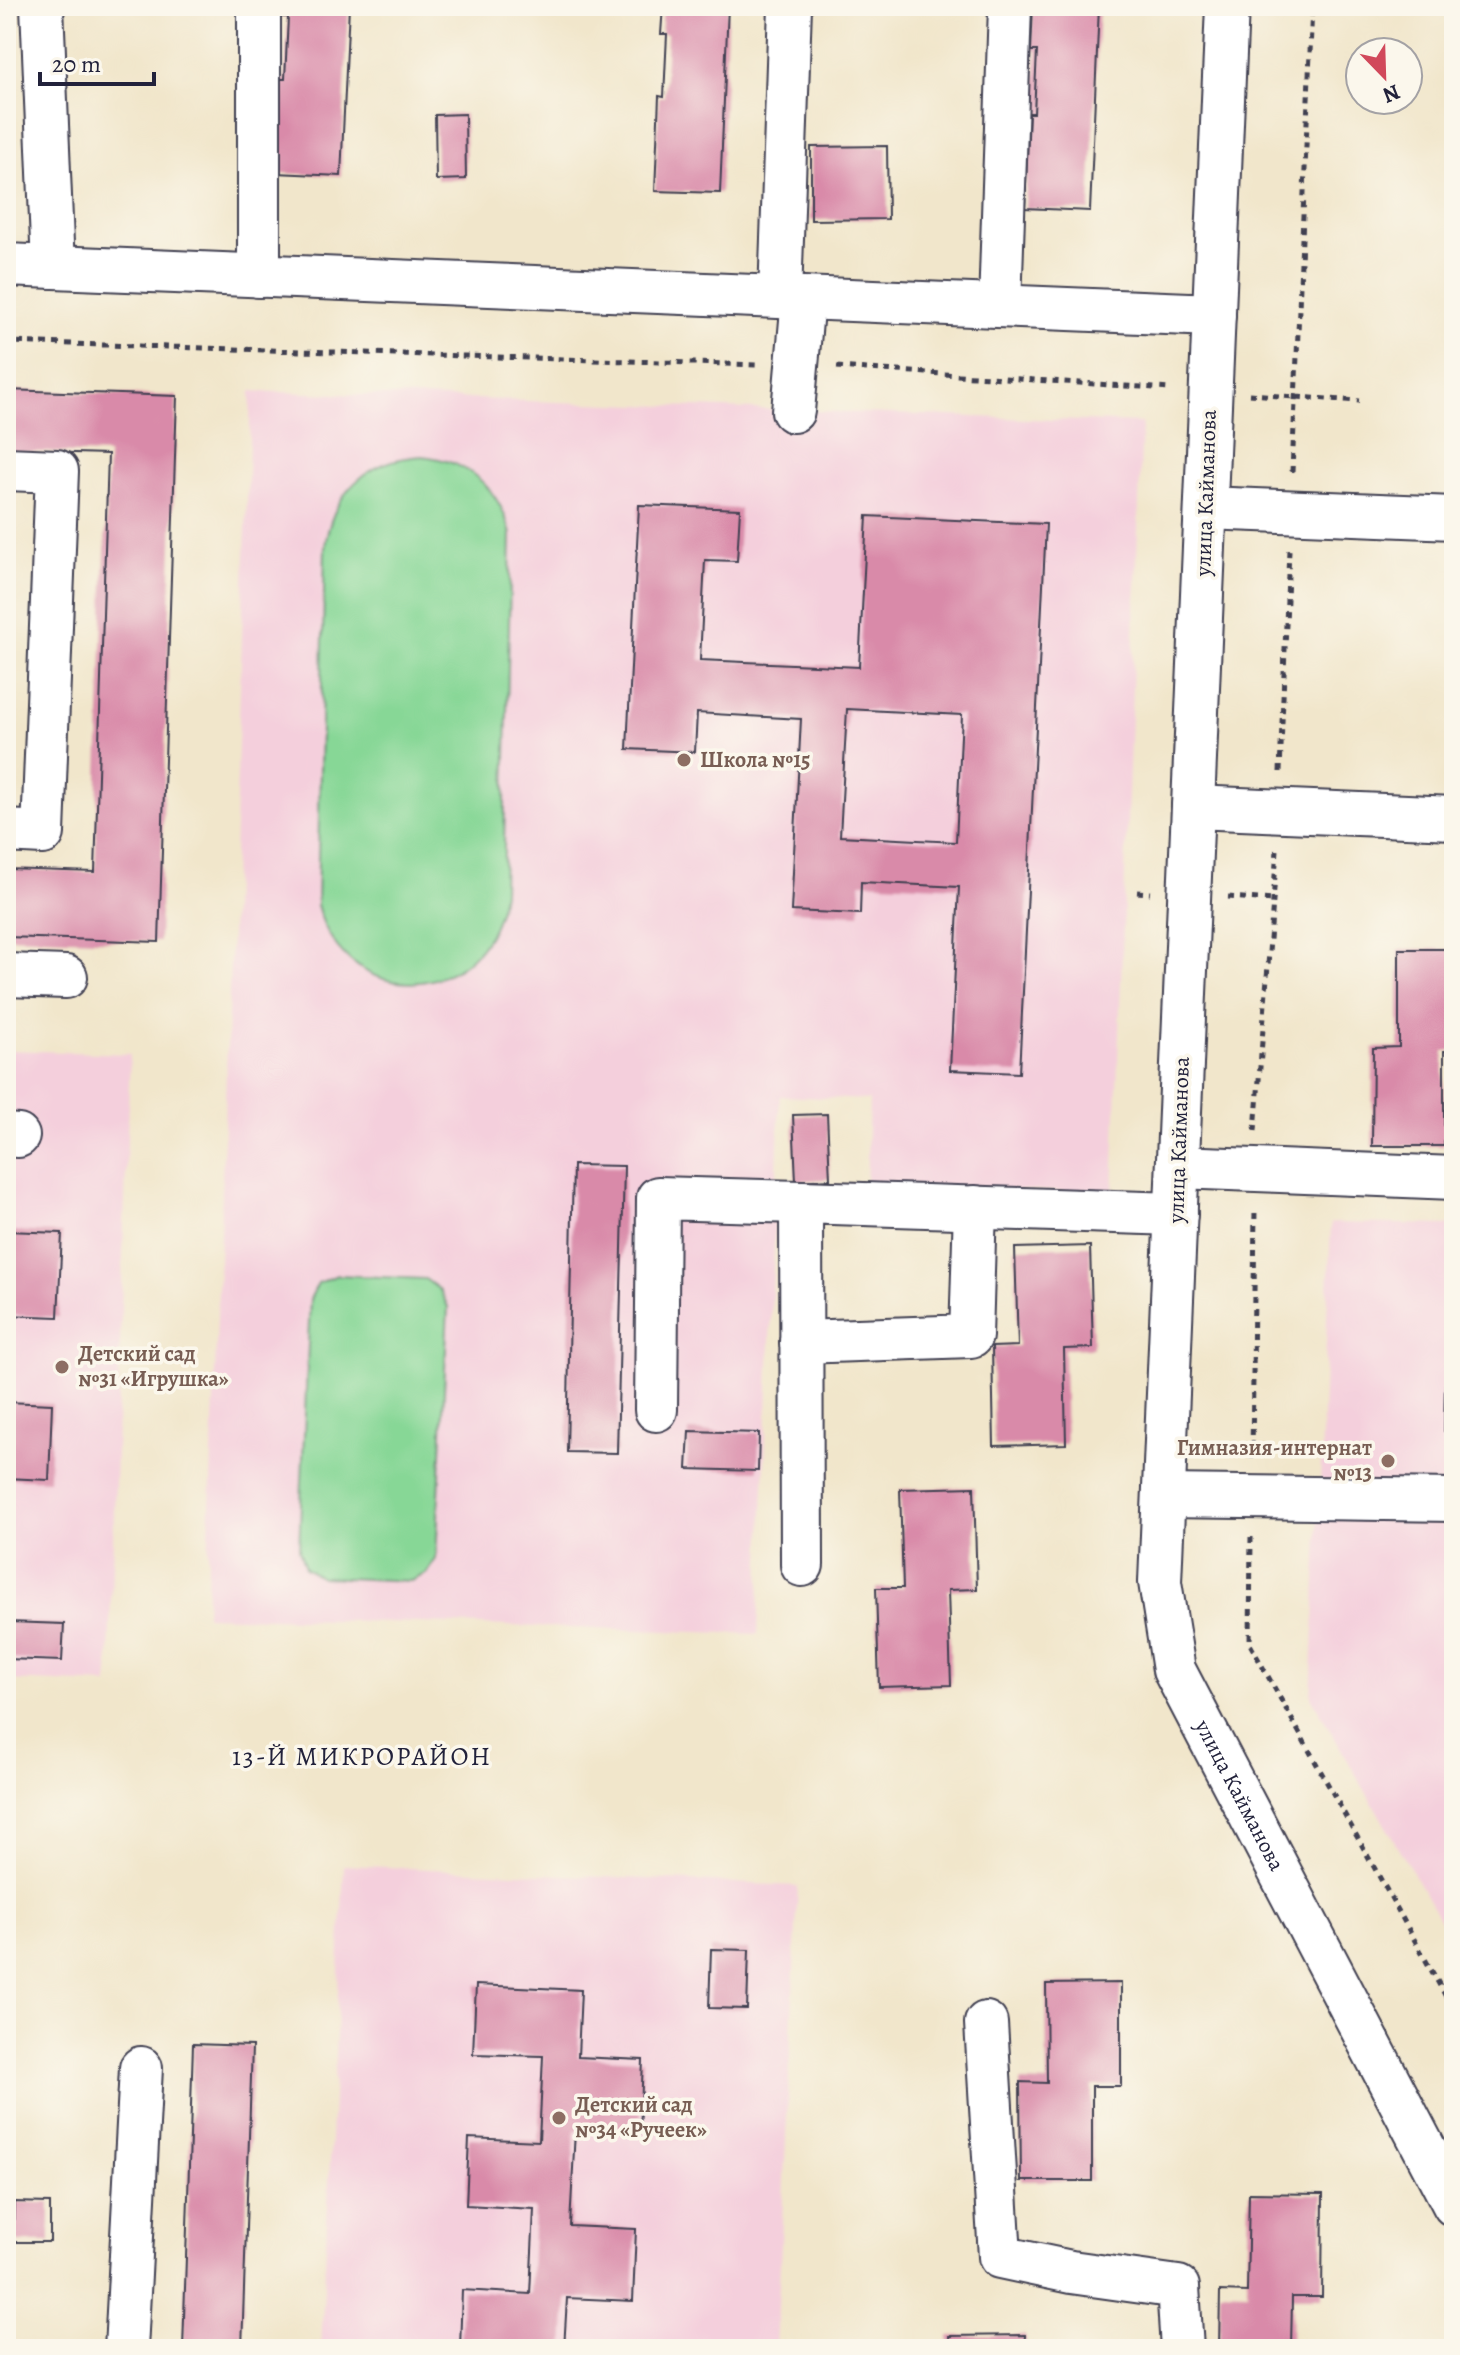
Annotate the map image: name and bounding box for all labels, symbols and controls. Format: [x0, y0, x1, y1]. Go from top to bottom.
scale bar [40, 36, 154, 86]
north arrow [1344, 36, 1424, 116]
text: 20 m [52, 48, 101, 80]
text: N [1378, 77, 1405, 110]
street label: улица Кайманова [1188, 408, 1224, 578]
place label: Школа №15 [700, 745, 811, 775]
marker: Школа №15 [675, 751, 693, 769]
street label: улица Кайманова [1161, 1055, 1197, 1225]
place label: Детский сад №31 «Игрушка» [78, 1339, 229, 1394]
marker: Детский сад №31 «Игрушка» [53, 1358, 71, 1376]
place label: Гимназия-интернат №13 [1177, 1433, 1372, 1488]
marker: Гимназия-интернат №13 [1379, 1452, 1397, 1470]
street label: улица Кайманова [1187, 1714, 1292, 1877]
district label: 13-Й МИКРОРАЙОН [232, 1739, 492, 1774]
place label: Детский сад №34 «Ручеек» [575, 2090, 707, 2145]
marker: Детский сад №34 «Ручеек» [550, 2109, 568, 2127]

